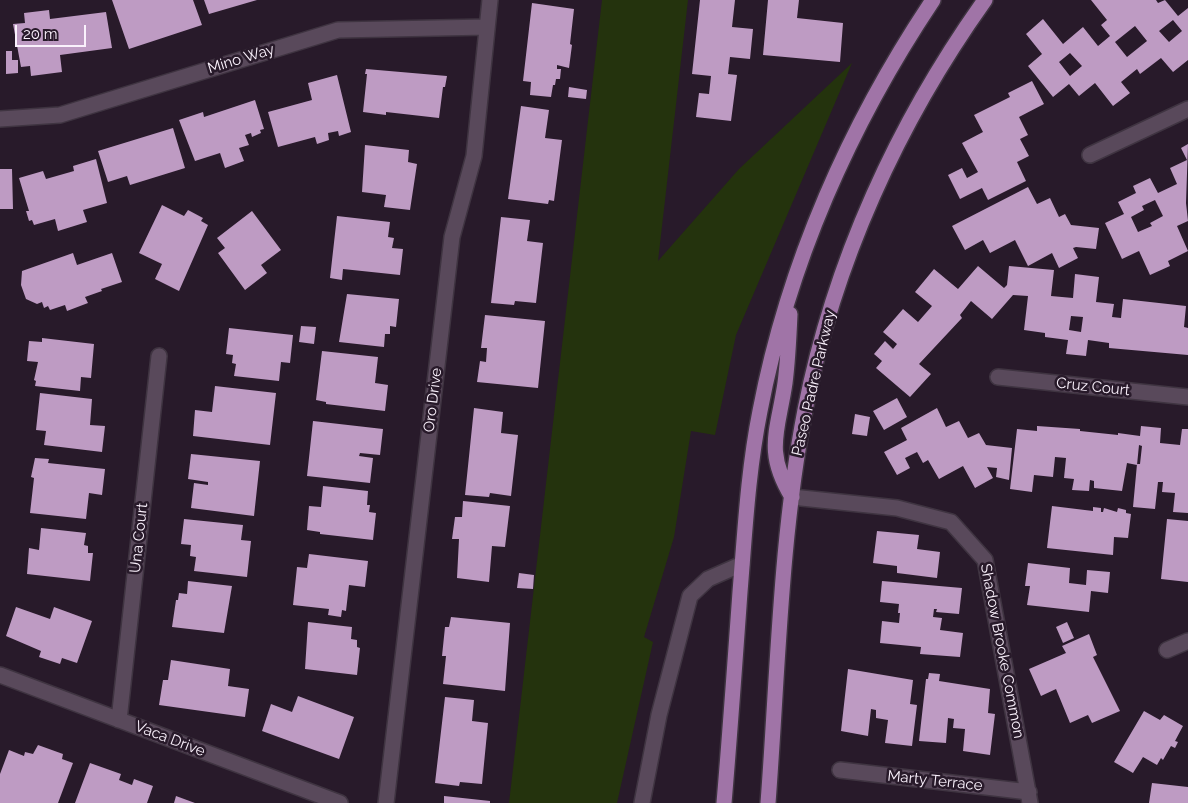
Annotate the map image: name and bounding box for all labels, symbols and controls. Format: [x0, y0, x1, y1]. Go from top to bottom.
scale bar [18, 15, 89, 47]
text: 20 m [23, 25, 58, 43]
street label: Mino Way [205, 40, 277, 78]
street label: Paseo Padre Parkway [788, 308, 840, 458]
street label: Oro Drive [420, 367, 446, 433]
street label: Cruz Court [1055, 374, 1131, 400]
street label: Una Court [126, 502, 152, 574]
street label: Shadow Brooke Common [976, 562, 1028, 740]
street label: Vaca Drive [132, 717, 208, 761]
street label: Marty Terrace [887, 767, 983, 795]

